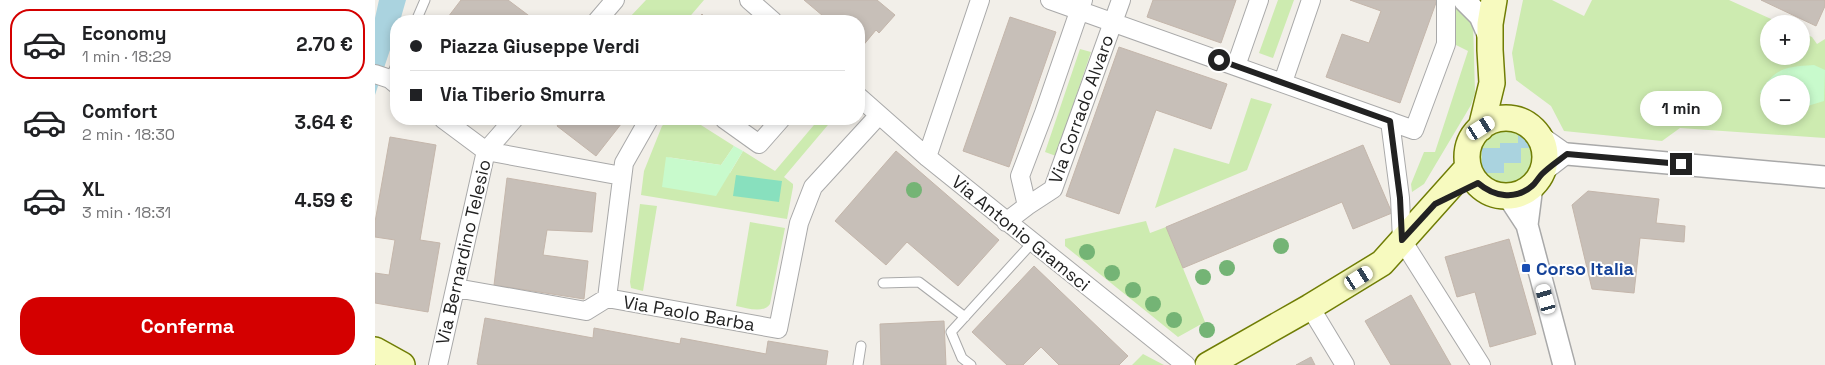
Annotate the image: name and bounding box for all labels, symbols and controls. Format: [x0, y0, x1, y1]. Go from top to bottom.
map controls [1760, 15, 1810, 125]
button: + [1760, 15, 1810, 65]
text: Economy [82, 21, 166, 46]
icon: car [22, 22, 67, 67]
street label: Via Corrado Alvaro [1043, 31, 1119, 187]
text: 2.70 € [296, 32, 353, 57]
text: Piazza Giuseppe Verdi [440, 34, 640, 59]
text: 1 min · 18:29 [82, 46, 172, 67]
route start [1208, 49, 1230, 71]
button: − [1760, 75, 1810, 125]
text: Via Tiberio Smurra [440, 82, 605, 107]
callout: 1 min [1640, 91, 1722, 126]
text: 1 min [1661, 98, 1701, 119]
text: Comfort [82, 99, 158, 124]
icon: car [22, 100, 67, 145]
text: 3.64 € [294, 110, 353, 135]
car [1464, 114, 1497, 142]
text: 2 min · 18:30 [82, 124, 175, 145]
route end [1670, 153, 1692, 175]
street label: Via Bernardino Telesio [430, 157, 496, 347]
street label: Via Antonio Gramsci [947, 170, 1095, 296]
text: XL [82, 177, 105, 202]
icon: car [22, 178, 67, 223]
text: 4.59 € [294, 188, 353, 213]
text: 3 min · 18:31 [82, 202, 171, 223]
place label: Corso Italia [1536, 257, 1634, 280]
marker: Corso Italia [1520, 262, 1532, 274]
car [1342, 264, 1375, 292]
car [1534, 283, 1557, 315]
street label: Via Paolo Barba [621, 290, 757, 336]
button: Conferma [20, 297, 355, 355]

